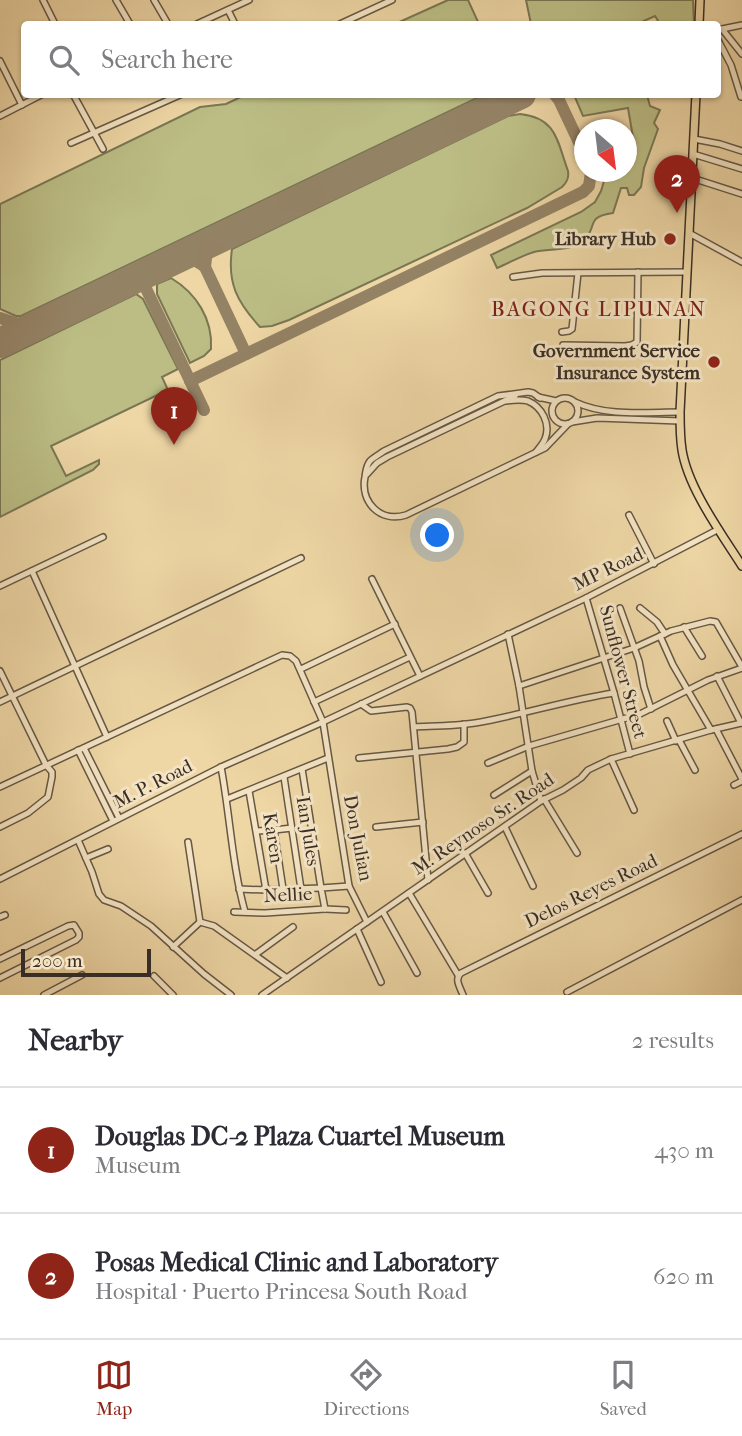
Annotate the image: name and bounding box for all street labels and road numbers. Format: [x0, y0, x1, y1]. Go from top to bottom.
street label: MP Road [569, 542, 647, 595]
street label: Sunflower Street [595, 603, 651, 741]
street label: M. P. Road [110, 755, 197, 813]
street label: M. Reynoso Sr. Road [408, 768, 559, 880]
street label: Don Julian [339, 793, 377, 883]
street label: Ian Jules [292, 795, 324, 867]
street label: Karen [258, 811, 288, 865]
street label: Delos Reyes Road [521, 849, 661, 933]
street label: Nellie [263, 883, 313, 907]

